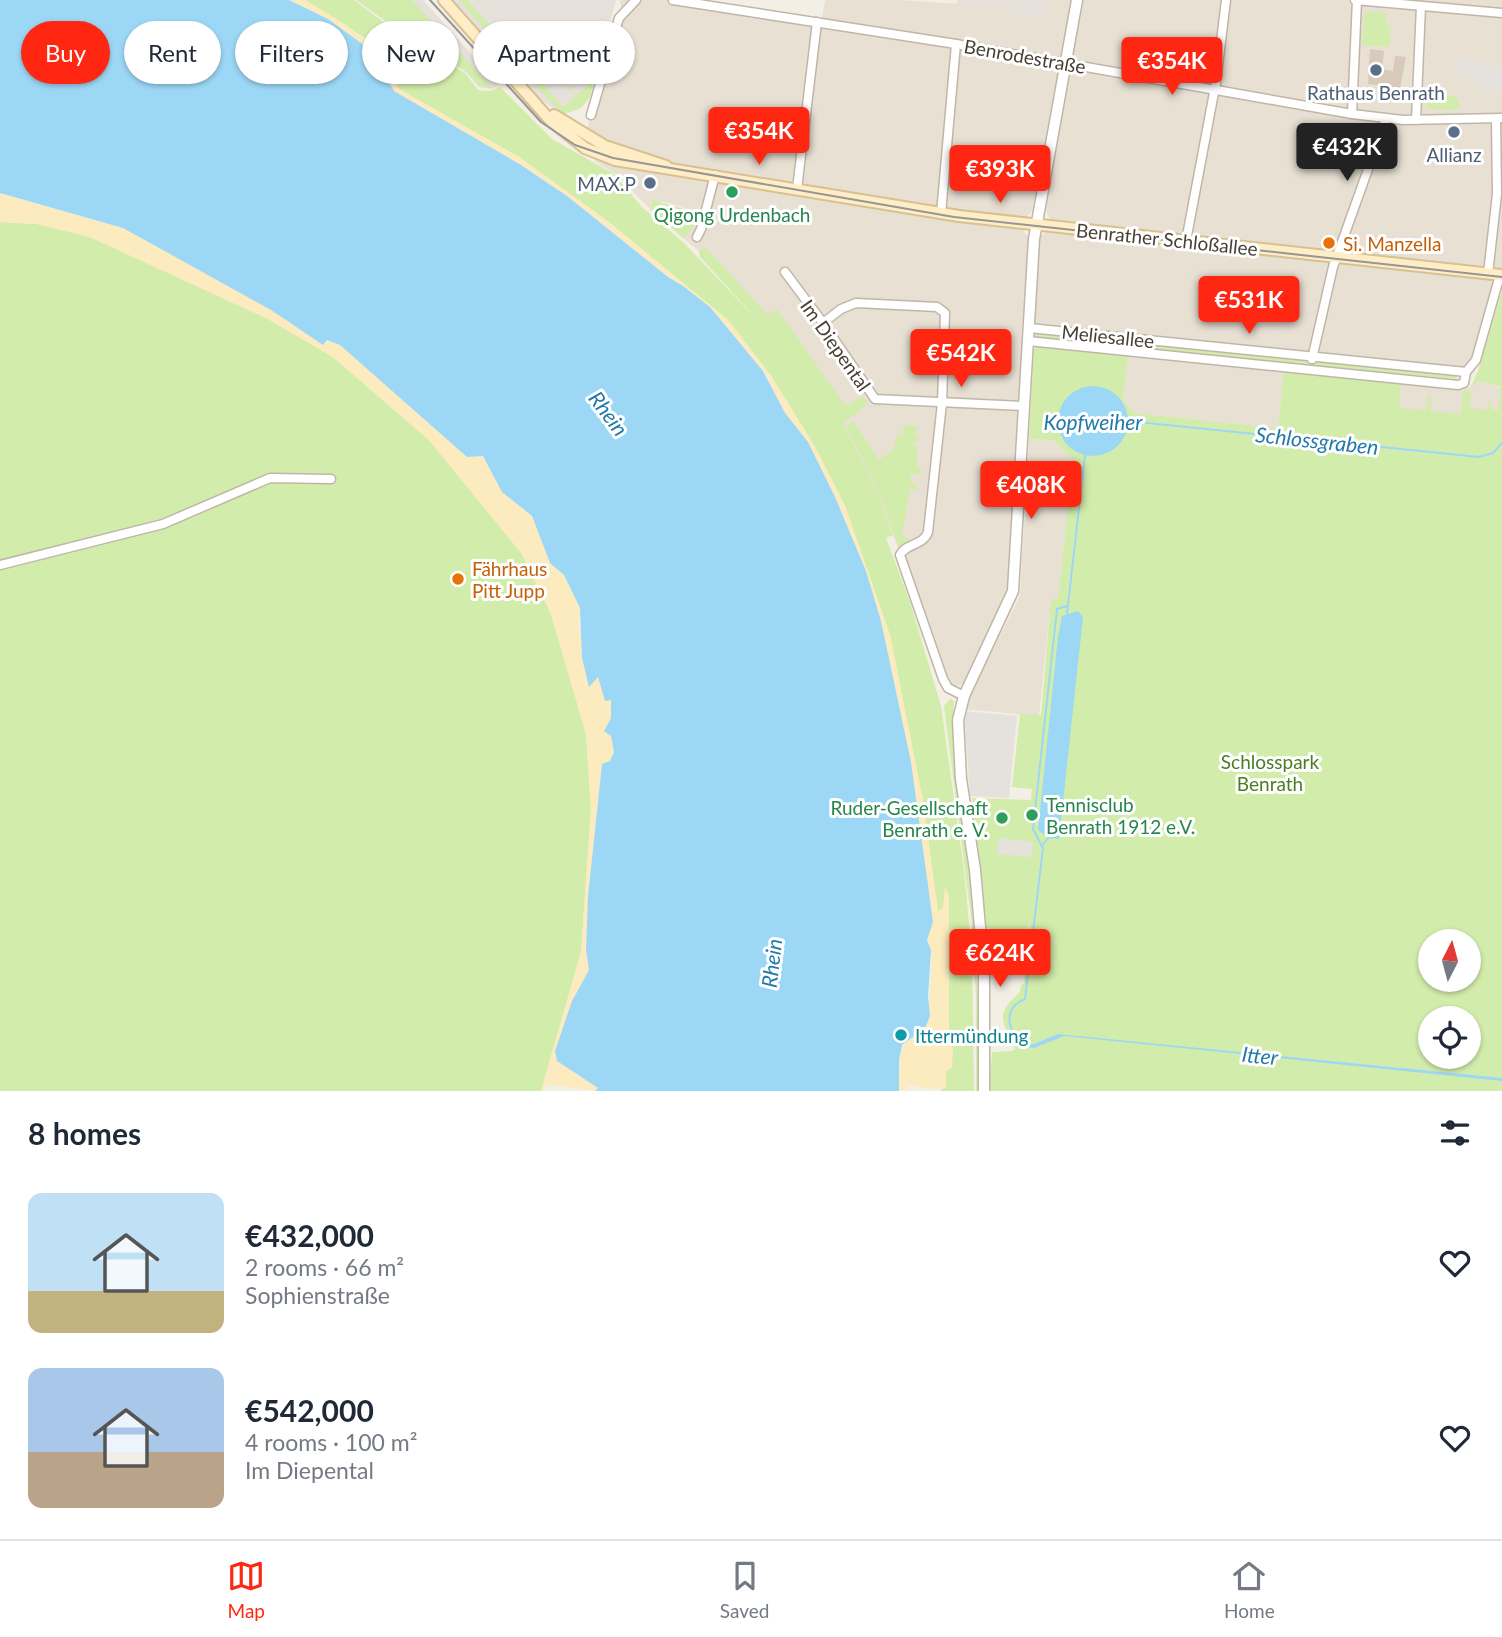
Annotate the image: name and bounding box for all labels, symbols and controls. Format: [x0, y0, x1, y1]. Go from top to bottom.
chip: Buy [21, 21, 110, 84]
chip: Rent [124, 21, 221, 84]
chip: Filters [235, 21, 348, 84]
chip: New [362, 21, 459, 84]
chip: Apartment [473, 21, 635, 84]
street label: Benrodestraße [962, 34, 1088, 78]
pin: €354K [1123, 38, 1221, 97]
text: €354K [1137, 46, 1207, 74]
marker: Rathaus Benrath [1368, 62, 1384, 78]
place label: Rathaus Benrath [1307, 81, 1445, 104]
pin: €354K [710, 108, 808, 167]
text: €354K [724, 116, 794, 144]
pin: €432K [1298, 124, 1396, 183]
marker: Allianz [1446, 124, 1462, 140]
text: €432K [1312, 132, 1382, 160]
place label: Allianz [1427, 143, 1482, 166]
pin: €393K [951, 146, 1049, 205]
text: €393K [965, 154, 1035, 182]
place label: MAX.P [577, 172, 636, 195]
marker: MAX.P [642, 175, 658, 191]
marker: Qigong Urdenbach [724, 184, 740, 200]
place label: Qigong Urdenbach [654, 203, 810, 226]
street label: Benrather Schloßallee [1075, 218, 1259, 260]
place label: Si. Manzella [1343, 232, 1441, 255]
marker: Si. Manzella [1321, 235, 1337, 251]
pin: €531K [1200, 276, 1298, 336]
text: €531K [1214, 285, 1284, 313]
street label: Im Diepental [796, 295, 876, 395]
street label: Meliesallee [1060, 320, 1156, 352]
pin: €542K [912, 330, 1010, 389]
text: €542K [926, 338, 996, 366]
water label: Rhein [584, 386, 634, 440]
water label: Kopfweiher [1043, 409, 1143, 434]
water label: Schlossgraben [1254, 421, 1380, 459]
pin: €408K [982, 462, 1080, 521]
text: €408K [996, 470, 1066, 498]
place label: Fährhaus Pitt Jupp [472, 557, 547, 602]
marker: Fährhaus Pitt Jupp [450, 571, 466, 587]
park label: Schlosspark Benrath [1221, 750, 1319, 795]
place label: Tennisclub Benrath 1912 e.V. [1046, 793, 1195, 838]
place label: Ruder-Gesellschaft Benrath e. V. [830, 796, 988, 841]
marker: Tennisclub Benrath 1912 e.V. [1024, 807, 1040, 823]
marker: Ruder-Gesellschaft Benrath e. V. [994, 810, 1010, 826]
north arrow [1418, 929, 1480, 992]
map controls [1418, 929, 1481, 1069]
pin: €624K [951, 930, 1049, 989]
water label: Rhein [756, 937, 786, 989]
text: €624K [965, 938, 1035, 966]
button: locate [1418, 1006, 1481, 1069]
place label: Ittermündung [915, 1024, 1029, 1047]
marker: Ittermündung [893, 1027, 909, 1043]
water label: Itter [1241, 1041, 1280, 1069]
icon: filters [1436, 1114, 1474, 1152]
text: 8 homes [28, 1115, 141, 1151]
text: €432,000 [245, 1217, 374, 1253]
icon: home [84, 1221, 168, 1305]
icon: heart [1436, 1244, 1474, 1282]
text: 2 rooms · 66 m² [245, 1253, 404, 1281]
text: Sophienstraße [245, 1281, 390, 1309]
text: €542,000 [245, 1392, 374, 1428]
icon: home [84, 1396, 168, 1480]
icon: heart [1436, 1419, 1474, 1457]
text: 4 rooms · 100 m² [245, 1428, 417, 1456]
text: Im Diepental [245, 1456, 374, 1484]
tab: Map [227, 1557, 265, 1622]
tab: Saved [720, 1557, 769, 1622]
tab: Home [1224, 1557, 1275, 1622]

